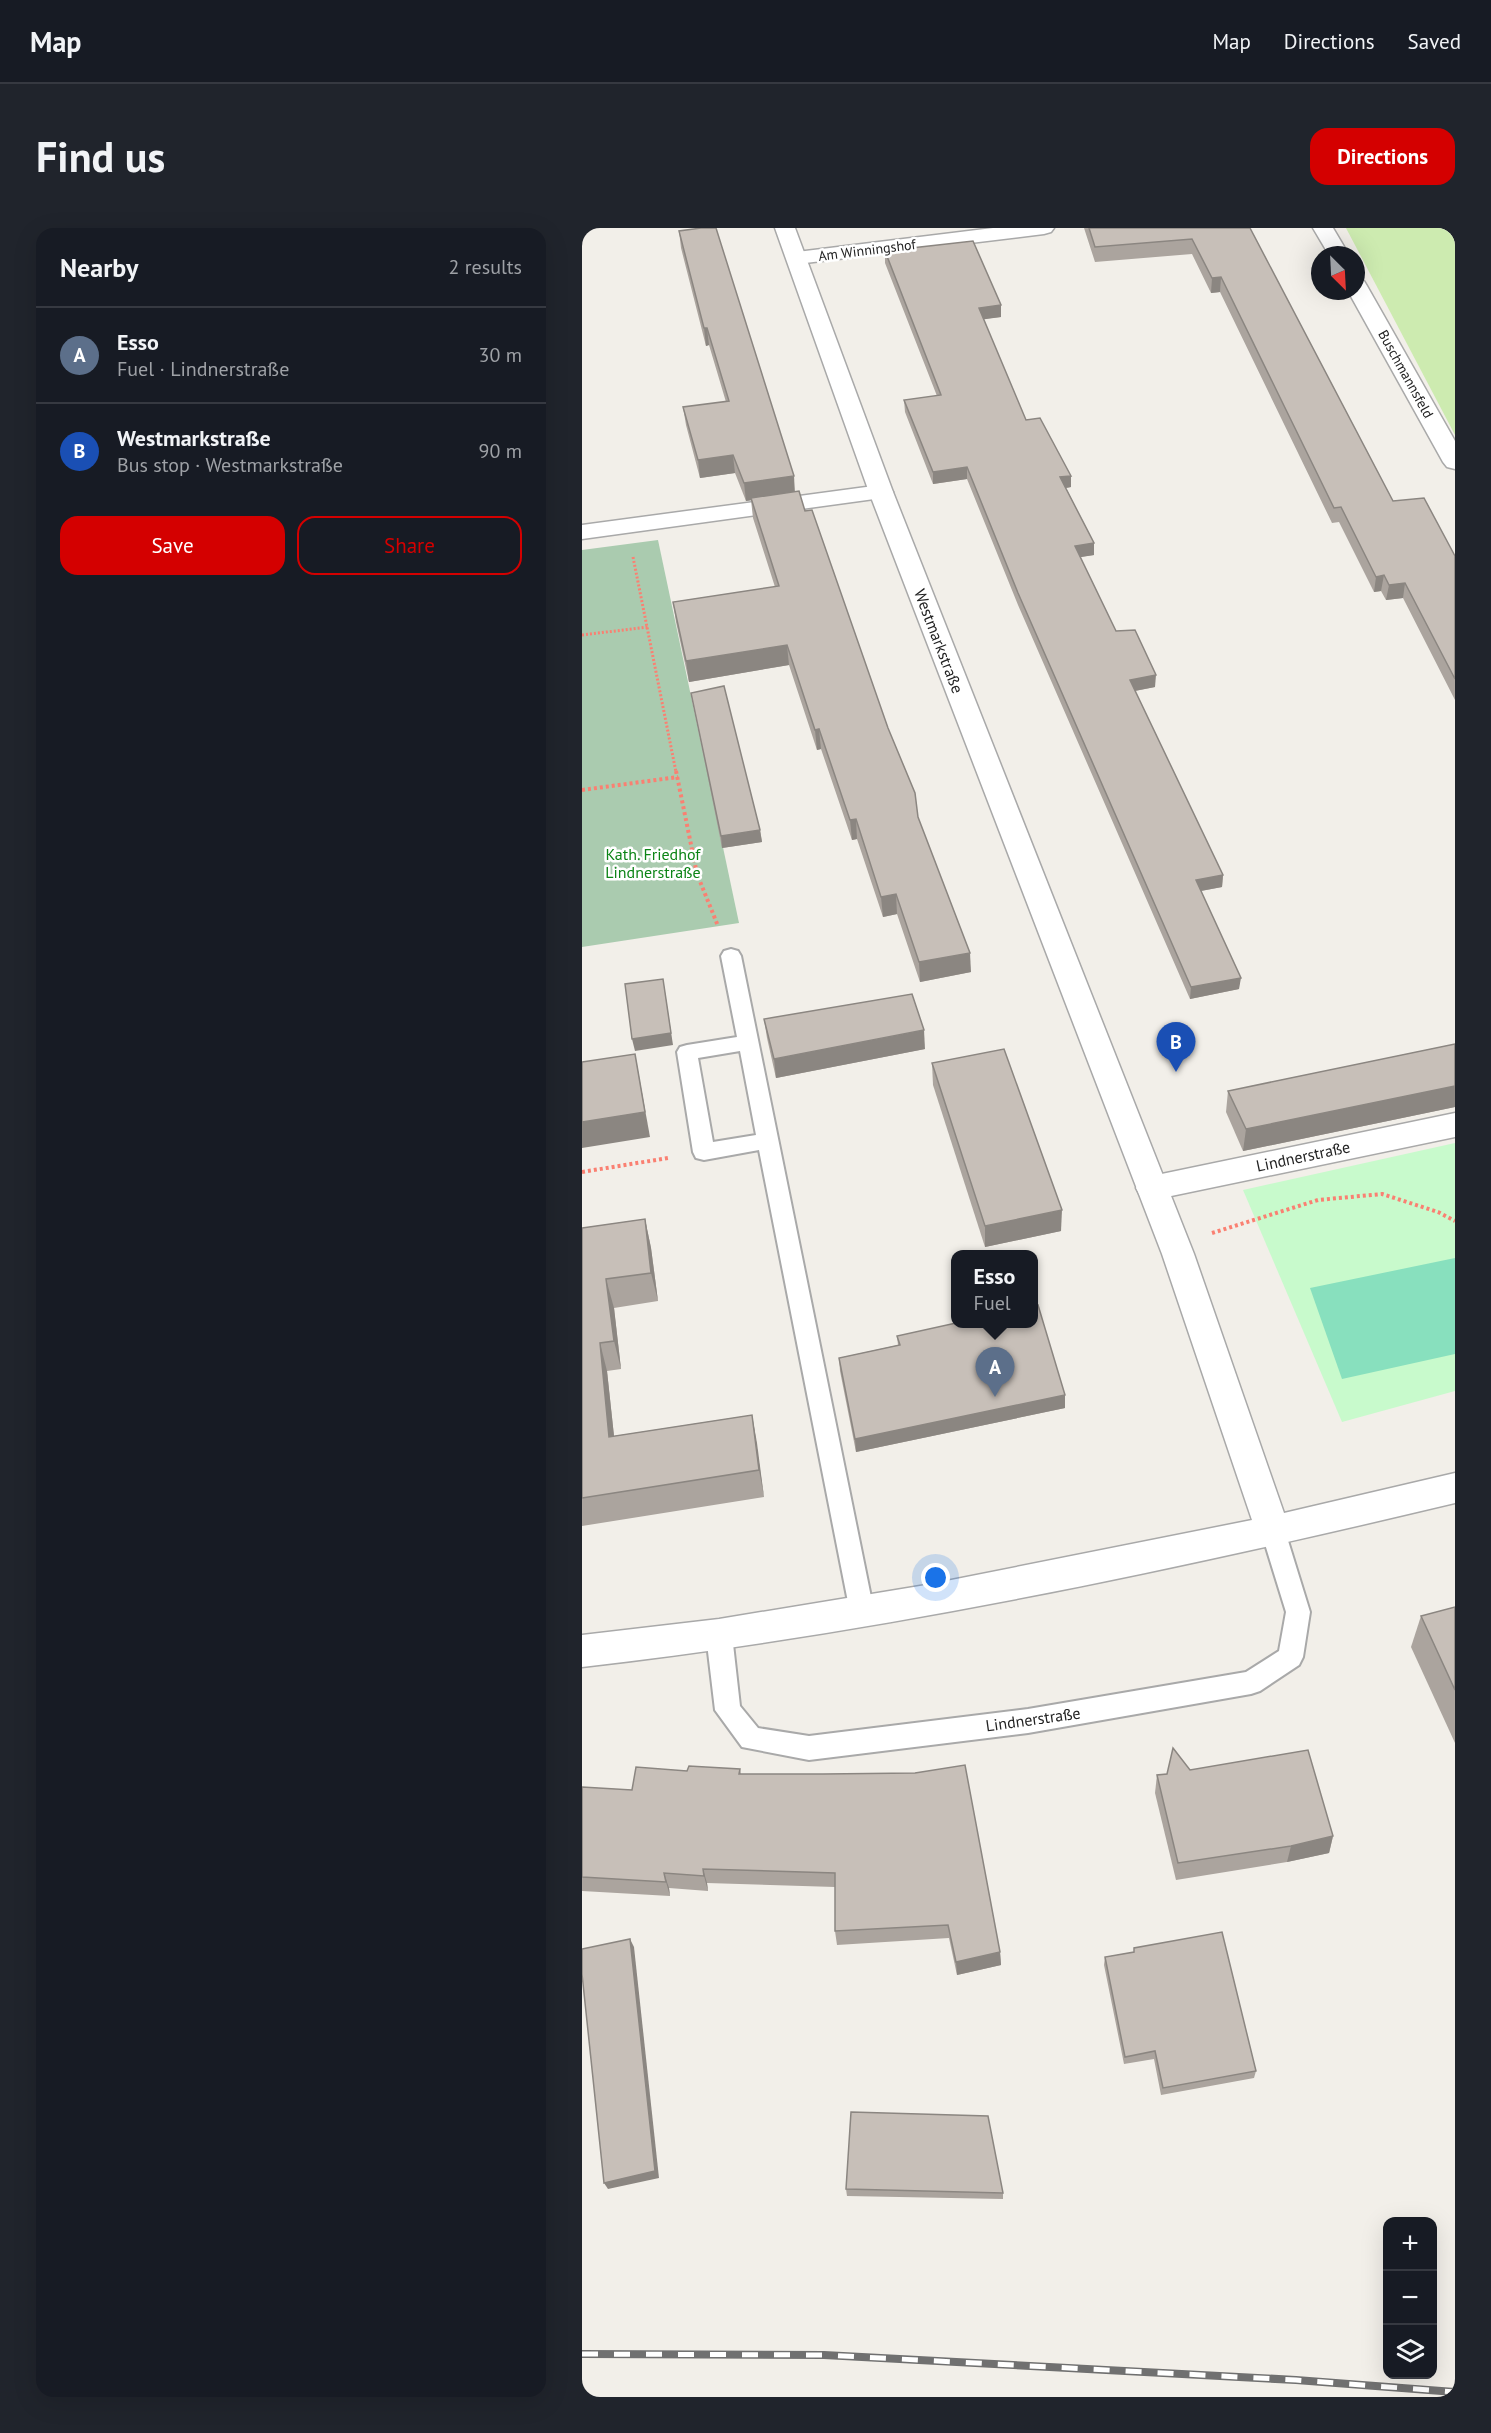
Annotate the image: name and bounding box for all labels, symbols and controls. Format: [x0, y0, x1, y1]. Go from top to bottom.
text: Map [30, 23, 81, 60]
text: Map [1212, 28, 1251, 55]
text: Directions [1284, 28, 1375, 55]
text: Saved [1408, 28, 1461, 55]
button: Directions [1310, 128, 1455, 185]
text: Find us [36, 129, 165, 184]
street label: Am Winningshof [817, 235, 917, 265]
north arrow [1311, 246, 1365, 300]
text: Nearby [60, 251, 138, 284]
text: 2 results [449, 254, 522, 280]
street label: Buschmannsfeld [1374, 327, 1438, 421]
text: Esso [117, 328, 159, 356]
text: A [73, 342, 86, 368]
text: 30 m [479, 342, 522, 368]
text: Fuel · Lindnerstraße [117, 356, 289, 382]
text: Westmarkstraße [117, 424, 271, 452]
text: B [74, 438, 85, 464]
text: 90 m [479, 438, 522, 464]
text: Bus stop · Westmarkstraße [117, 452, 343, 478]
button: Save [60, 516, 285, 575]
button: Share [297, 516, 522, 575]
street label: Westmarkstraße [910, 586, 968, 696]
park label: Kath. Friedhof Lindnerstraße [605, 844, 701, 882]
pin: B [1156, 1022, 1196, 1072]
street label: Lindnerstraße [1254, 1136, 1352, 1176]
popup [951, 1250, 1038, 1328]
text: Esso [974, 1262, 1015, 1290]
text: Fuel [974, 1290, 1011, 1316]
pin: A [976, 1348, 1014, 1397]
your location [921, 1563, 950, 1592]
street label: Lindnerstraße [984, 1702, 1082, 1736]
map controls [1383, 2217, 1437, 2379]
button: + [1383, 2217, 1437, 2271]
button: − [1383, 2271, 1437, 2325]
button: layers [1383, 2325, 1437, 2379]

